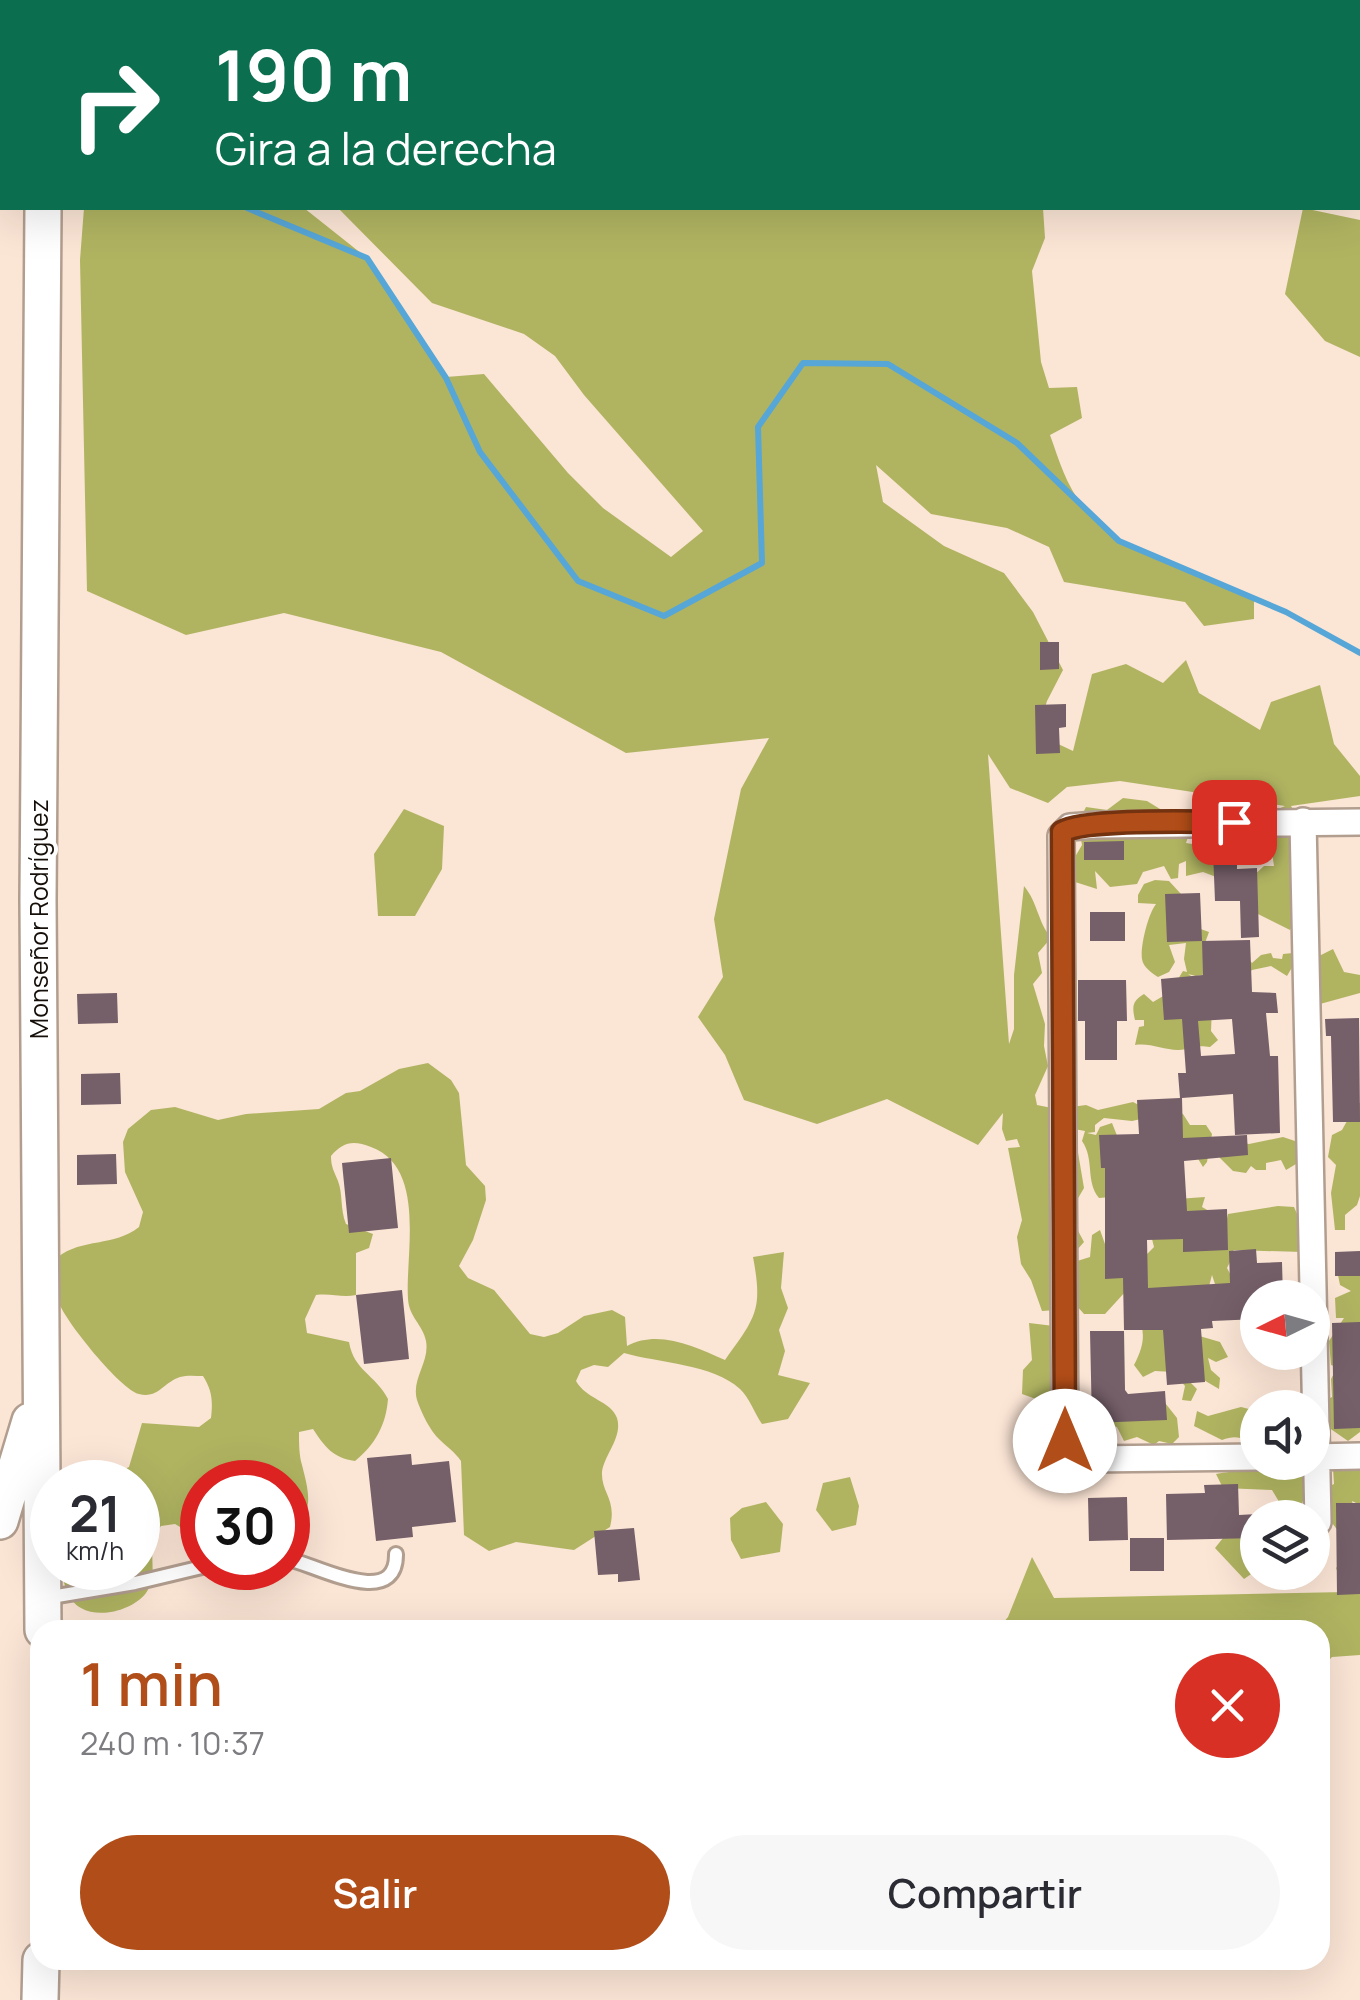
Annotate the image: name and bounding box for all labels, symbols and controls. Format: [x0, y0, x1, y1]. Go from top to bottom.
text: 190 m [215, 26, 412, 122]
icon: right [50, 40, 180, 170]
text: Gira a la derecha [215, 117, 557, 179]
pin [1192, 780, 1277, 865]
icon: arrive [1207, 795, 1262, 850]
street label: Monseñor Rodríguez [21, 799, 56, 1039]
north arrow [1240, 1280, 1330, 1370]
map controls [1240, 1280, 1330, 1590]
position arrow [1013, 1389, 1117, 1493]
button: sound [1240, 1390, 1330, 1480]
speed limit sign: 30 [180, 1460, 310, 1590]
text: 21 [69, 1479, 121, 1547]
button: layers [1240, 1500, 1330, 1590]
text: km/h [66, 1533, 124, 1568]
text: 1 min [80, 1642, 223, 1724]
button: close [1175, 1653, 1280, 1758]
text: 240 m · 10:37 [80, 1721, 265, 1765]
button: Salir [80, 1835, 670, 1950]
button: Compartir [690, 1835, 1280, 1950]

